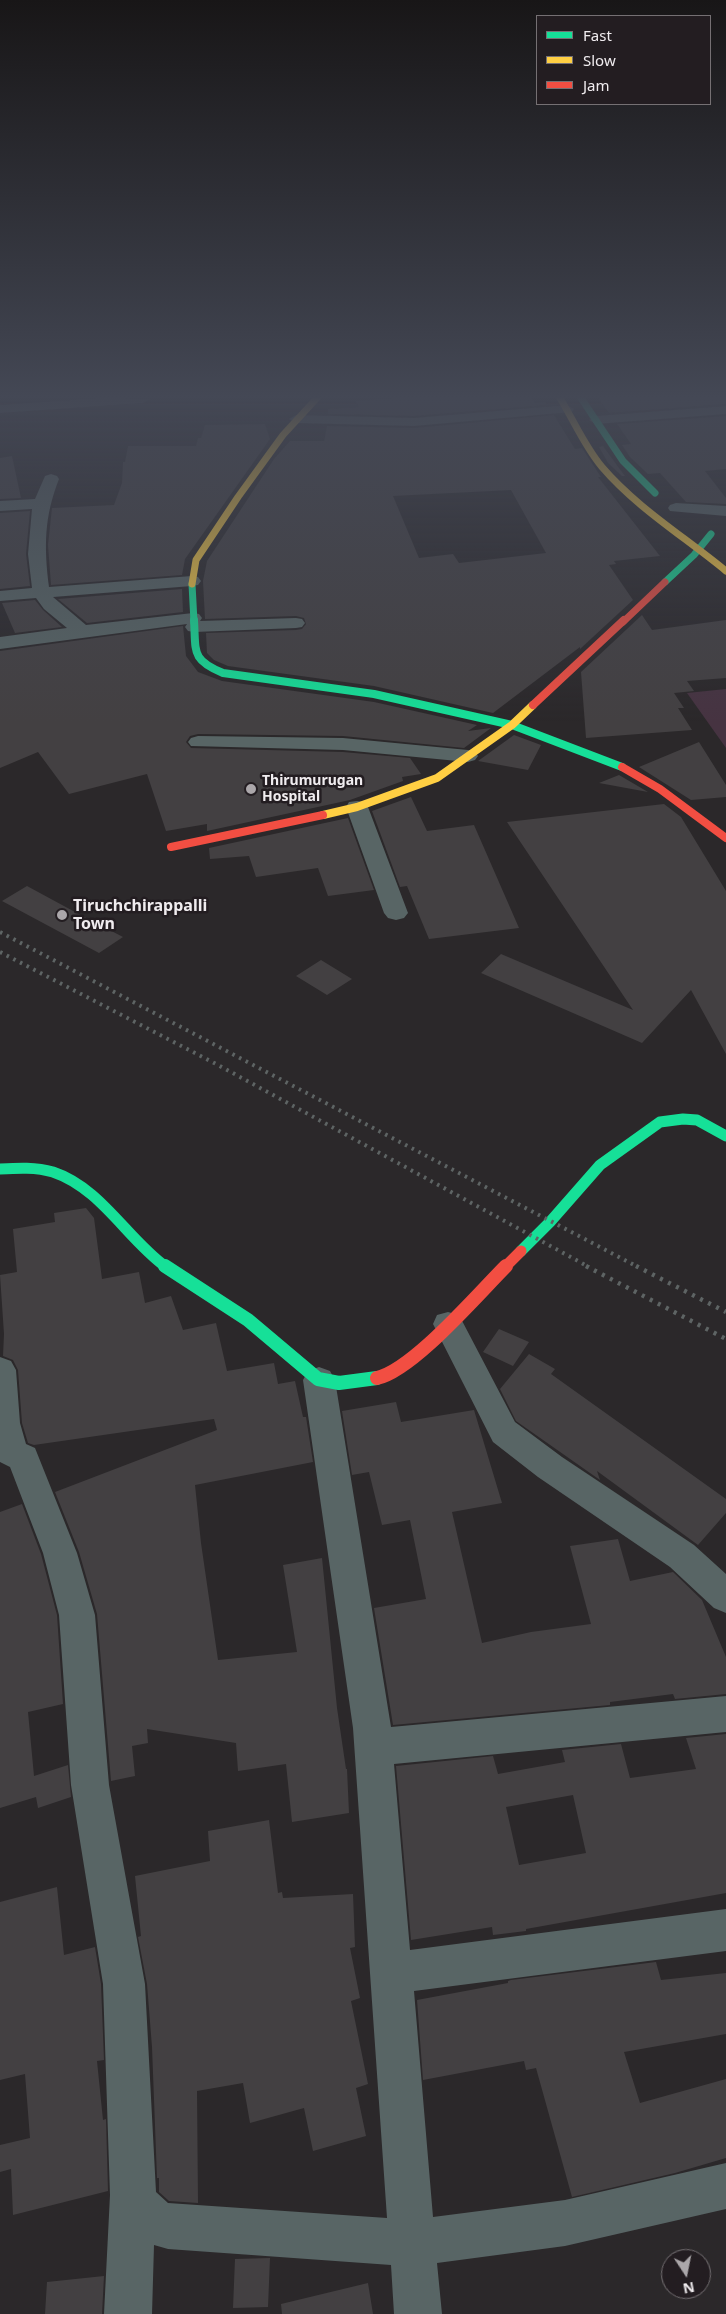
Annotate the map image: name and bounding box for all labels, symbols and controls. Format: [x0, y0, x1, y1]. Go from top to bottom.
legend [536, 15, 711, 105]
text: Fast [583, 25, 612, 45]
text: Slow [583, 50, 616, 70]
text: Jam [583, 75, 610, 95]
place label: Thirumurugan Hospital [262, 773, 363, 806]
marker: Thirumurugan Hospital [244, 782, 258, 796]
place label: Tiruchchirappalli Town [73, 896, 207, 934]
marker: Tiruchchirappalli Town [55, 908, 69, 922]
north arrow [661, 2249, 711, 2299]
text: N [681, 2278, 696, 2299]

